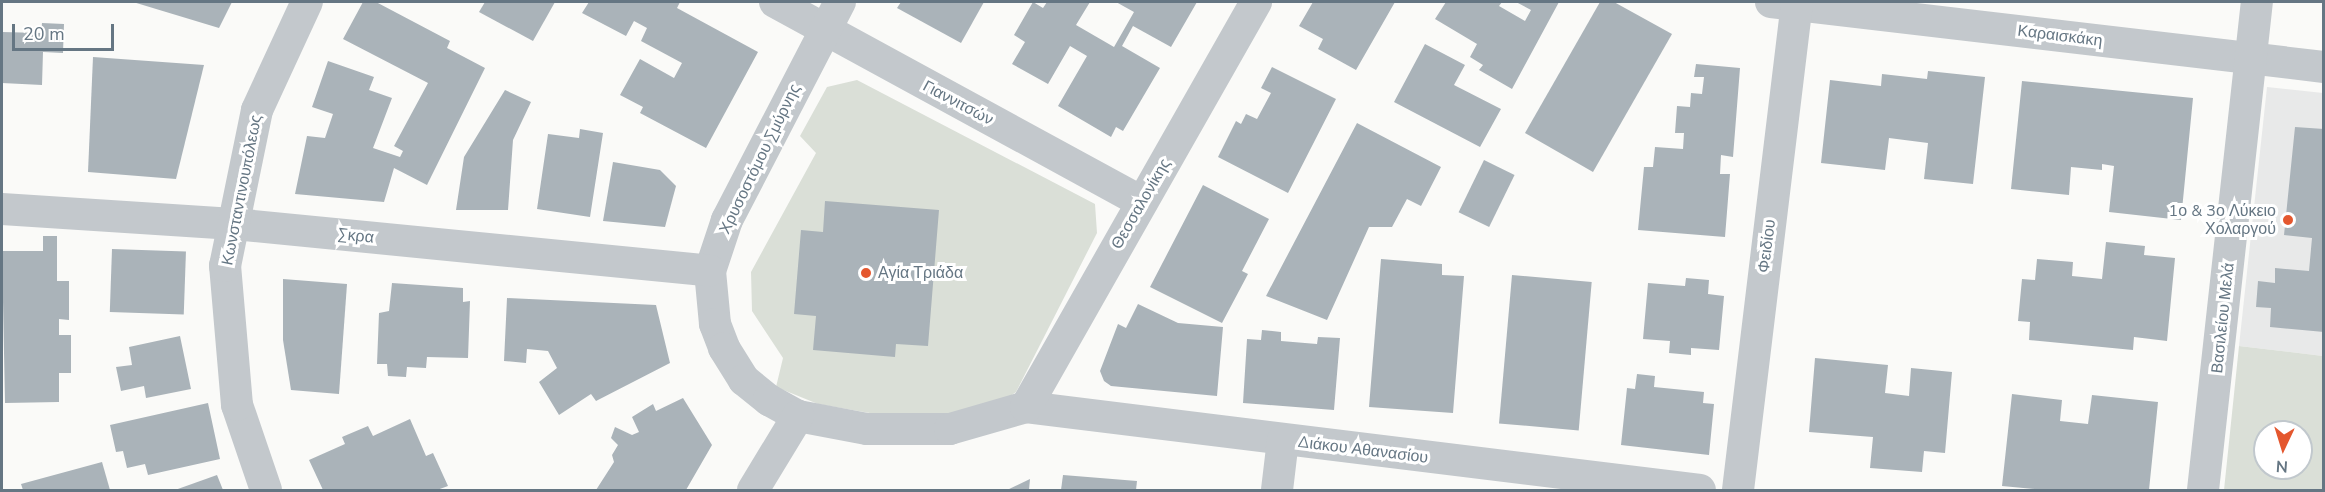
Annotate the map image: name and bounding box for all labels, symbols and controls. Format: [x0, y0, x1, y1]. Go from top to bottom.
scale bar [15, 12, 117, 50]
street label: Καραισκάκη [2016, 21, 2104, 51]
text: 20 m [23, 22, 65, 46]
street label: Γιαννιτσών [920, 76, 996, 130]
street label: Χρυσοστόμου Σμύρνης [715, 81, 805, 237]
street label: Κωνσταντινουπόλεως [218, 113, 266, 267]
street label: Θεσσαλονίκης [1107, 155, 1175, 253]
place label: 1ο & 3ο Λύκειο Χολαργού [2169, 201, 2276, 239]
marker: 1ο & 3ο Λύκειο Χολαργού [2281, 213, 2295, 227]
street label: Φειδίου [1754, 218, 1780, 274]
street label: Σκρα [337, 225, 375, 247]
street label: Βασιλείου Μελά [2208, 262, 2238, 374]
place label: Αγία Τριάδα [878, 263, 963, 283]
marker: Αγία Τριάδα [859, 266, 873, 280]
north arrow [2253, 420, 2313, 480]
street label: Διάκου Αθανασίου [1297, 432, 1429, 468]
text: N [2275, 455, 2289, 477]

